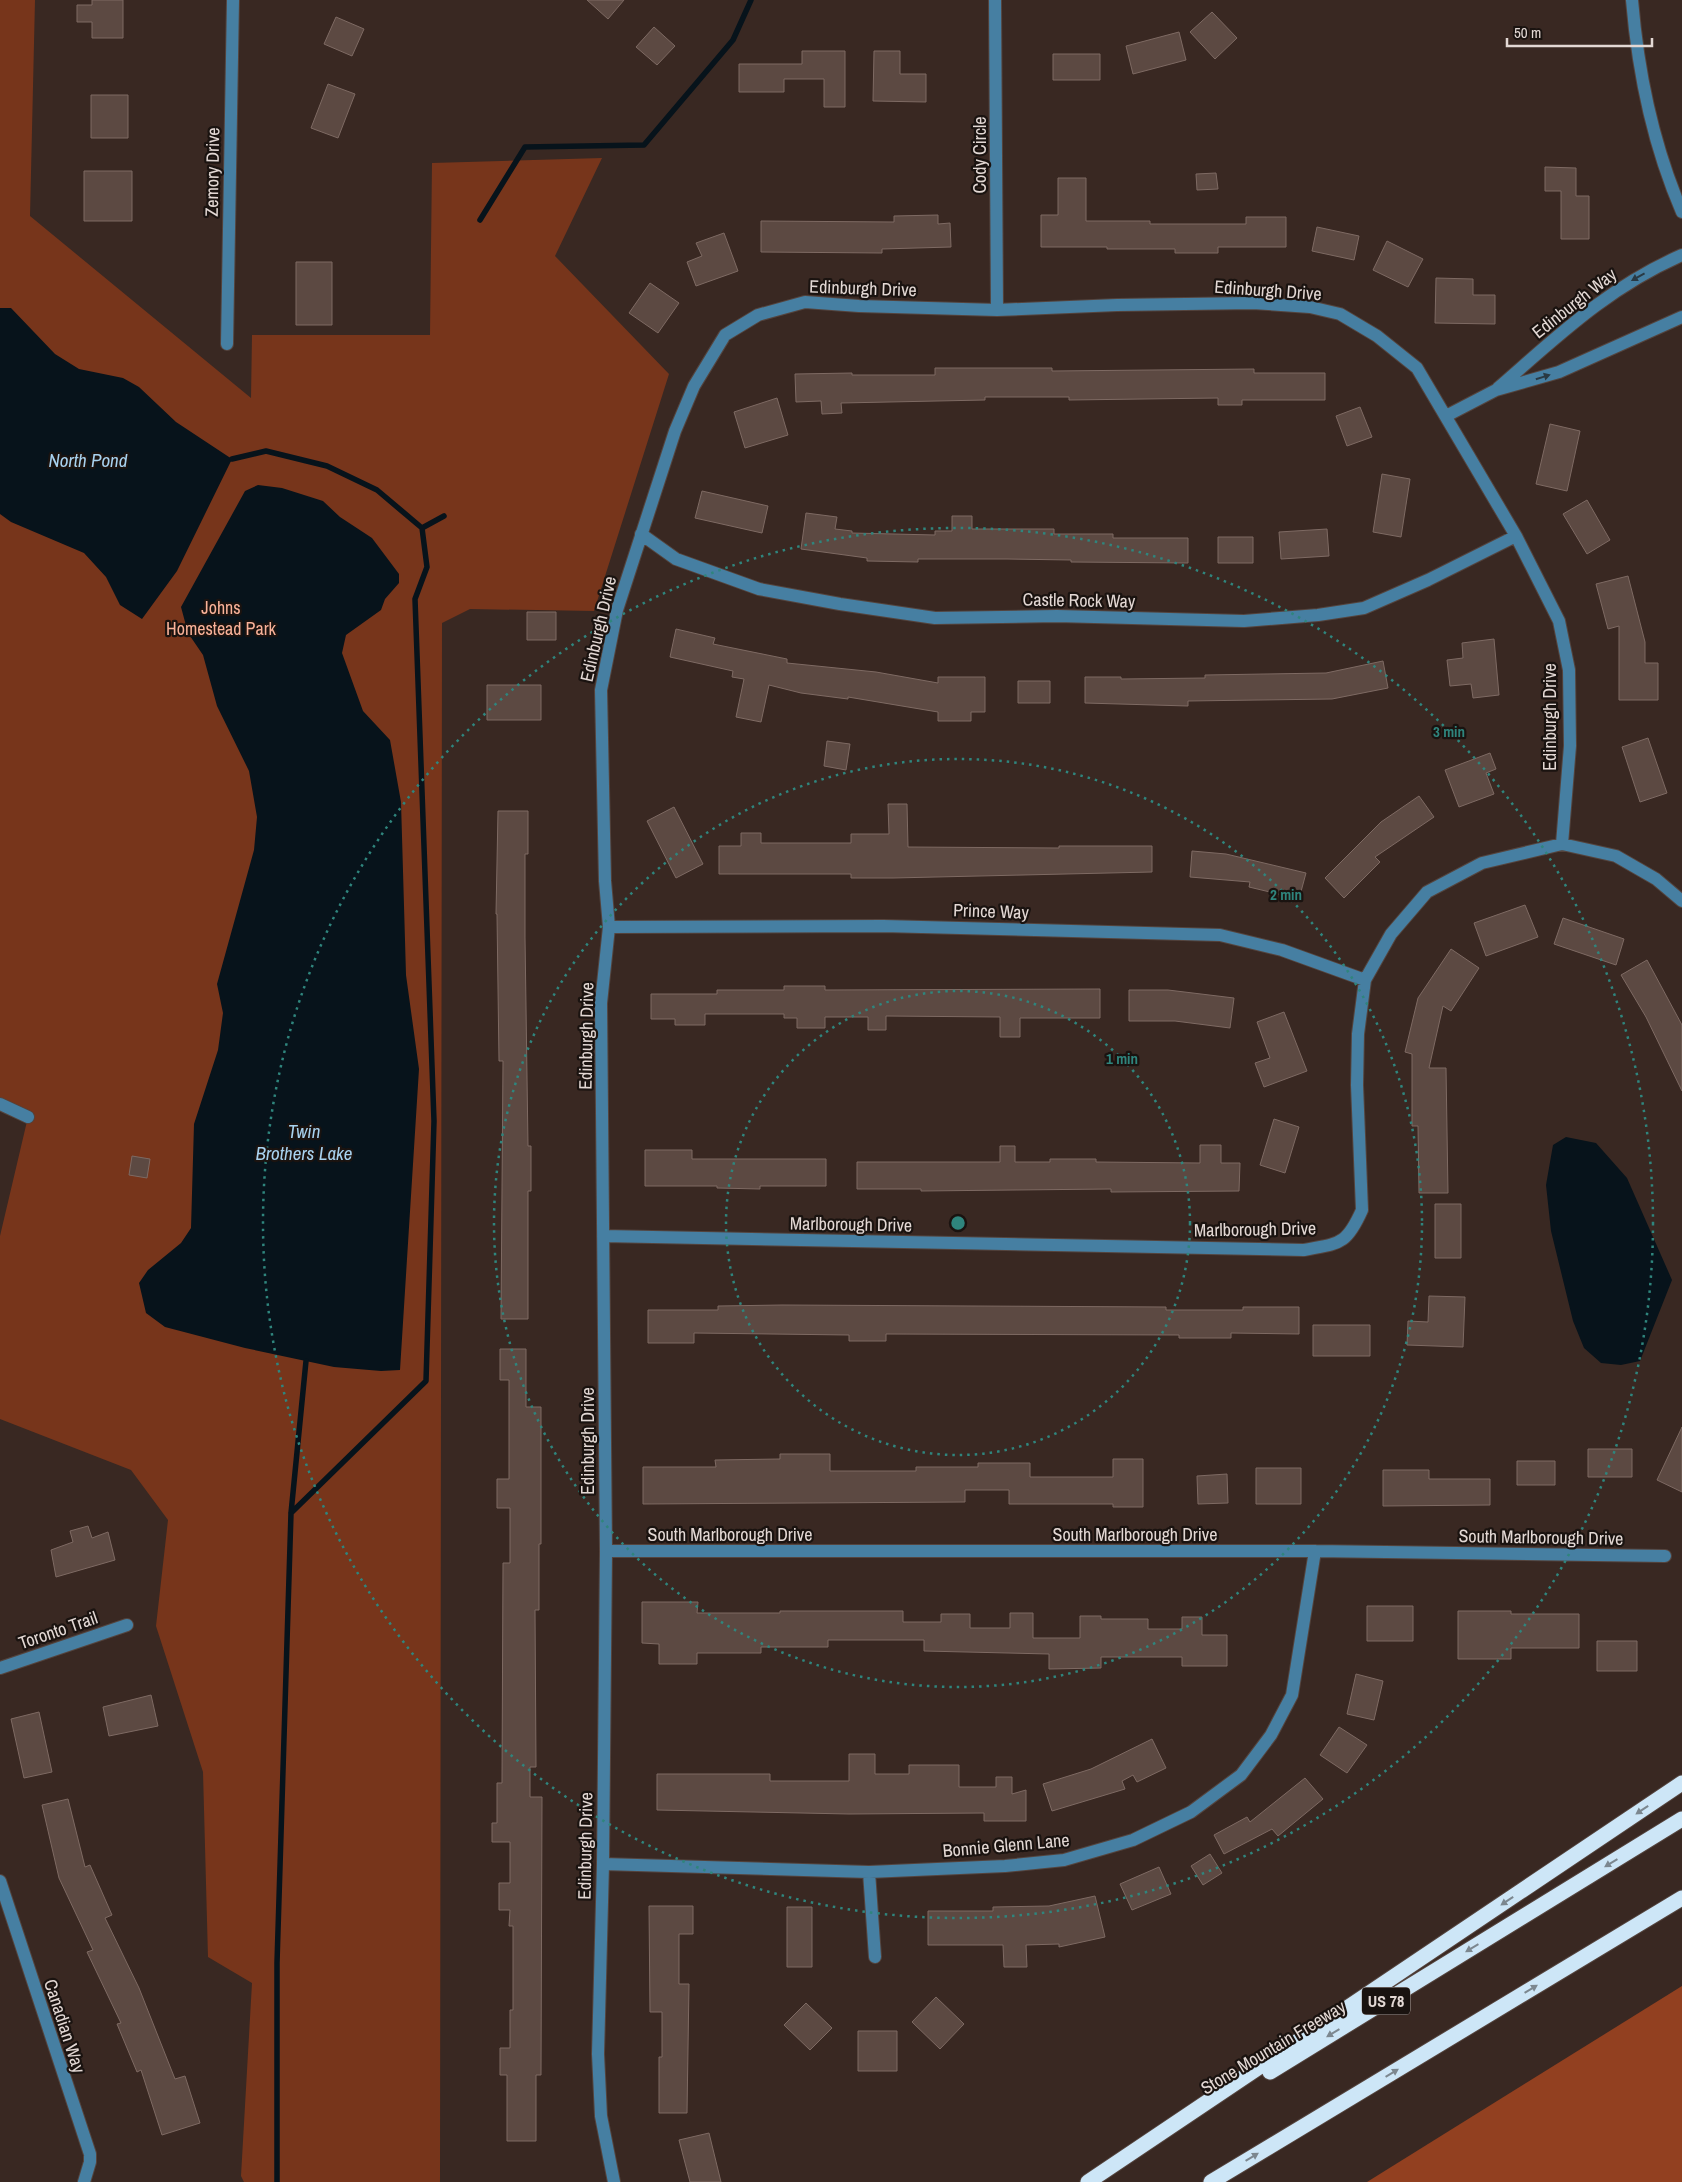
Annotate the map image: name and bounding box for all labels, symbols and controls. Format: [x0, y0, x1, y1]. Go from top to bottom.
scale bar [1507, 15, 1652, 47]
text: 50 m [1514, 22, 1541, 43]
street label: Cody Circle [967, 116, 992, 194]
street label: Zemory Drive [199, 127, 225, 217]
street label: Edinburgh Way [1526, 262, 1622, 344]
one-way arrow [1631, 273, 1646, 281]
street label: Edinburgh Drive [809, 274, 917, 302]
street label: Edinburgh Drive [1214, 274, 1322, 306]
one-way arrow [1536, 373, 1551, 380]
water label: North Pond [49, 447, 128, 473]
street label: Edinburgh Drive [574, 574, 622, 684]
street label: Castle Rock Way [1022, 587, 1136, 613]
park label: Johns Homestead Park [166, 595, 277, 641]
street label: Edinburgh Drive [1537, 663, 1562, 771]
text: 3 min [1433, 721, 1465, 742]
text: 2 min [1270, 884, 1302, 905]
street label: Prince Way [953, 897, 1030, 925]
street label: Edinburgh Drive [573, 982, 599, 1090]
text: 1 min [1106, 1048, 1138, 1069]
water label: Twin Brothers Lake [256, 1118, 353, 1166]
street label: Marlborough Drive [790, 1210, 912, 1238]
centre of rings [949, 1214, 967, 1232]
street label: Marlborough Drive [1194, 1215, 1316, 1243]
street label: Edinburgh Drive [575, 1387, 600, 1495]
street label: South Marlborough Drive [648, 1522, 812, 1547]
street label: South Marlborough Drive [1053, 1522, 1217, 1547]
street label: South Marlborough Drive [1458, 1523, 1624, 1551]
street label: Toronto Trail [15, 1605, 101, 1655]
street label: Edinburgh Drive [572, 1792, 598, 1900]
one-way arrow [1635, 1805, 1648, 1815]
street label: Bonnie Glenn Lane [942, 1827, 1070, 1863]
one-way arrow [1604, 1859, 1617, 1868]
one-way arrow [1500, 1896, 1513, 1906]
one-way arrow [1465, 1943, 1478, 1952]
street label: Canadian Way [38, 1976, 92, 2077]
one-way arrow [1524, 1984, 1537, 1994]
road number: US 78 [1362, 1988, 1410, 2014]
street label: Stone Mountain Freeway [1196, 1993, 1351, 2100]
one-way arrow [1327, 2028, 1340, 2037]
one-way arrow [1385, 2068, 1398, 2077]
one-way arrow [1246, 2152, 1259, 2161]

